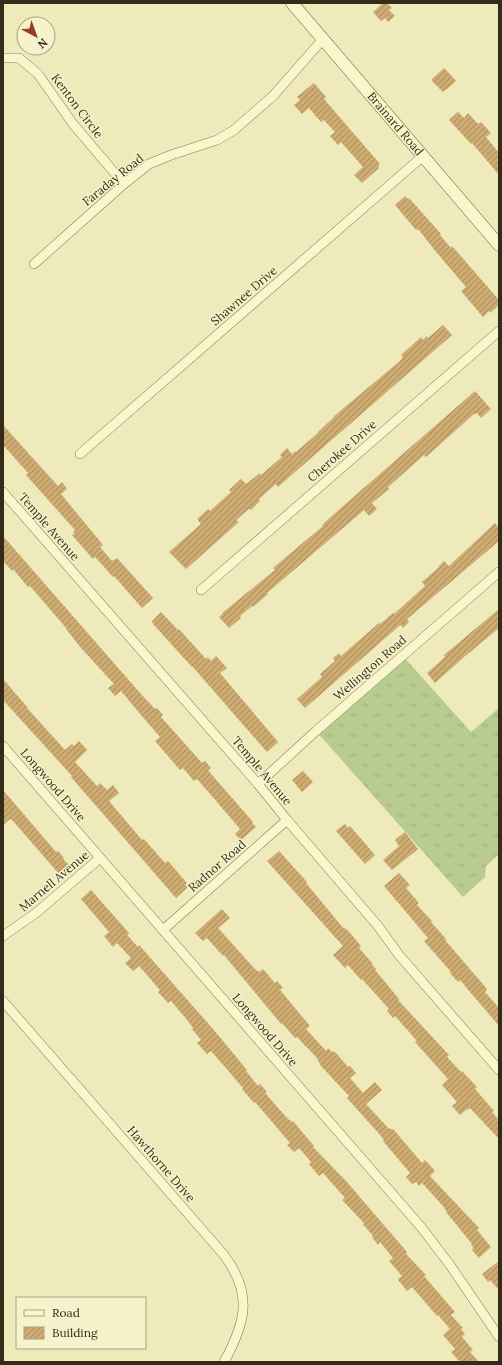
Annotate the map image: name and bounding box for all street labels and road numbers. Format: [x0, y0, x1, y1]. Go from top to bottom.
street label: Kenton Circle [48, 71, 107, 141]
street label: Brainard Road [364, 89, 427, 158]
street label: Faraday Road [79, 150, 146, 209]
street label: Shawnee Drive [207, 262, 280, 329]
street label: Cherokee Drive [304, 416, 380, 485]
street label: Temple Avenue [16, 490, 83, 564]
street label: Wellington Road [330, 632, 409, 703]
street label: Temple Avenue [229, 733, 296, 808]
street label: Longwood Drive [18, 745, 89, 825]
street label: Radnor Road [185, 837, 249, 895]
street label: Marnell Avenue [16, 847, 92, 914]
street label: Longwood Drive [230, 990, 301, 1070]
street label: Hawthorne Drive [124, 1123, 199, 1205]

